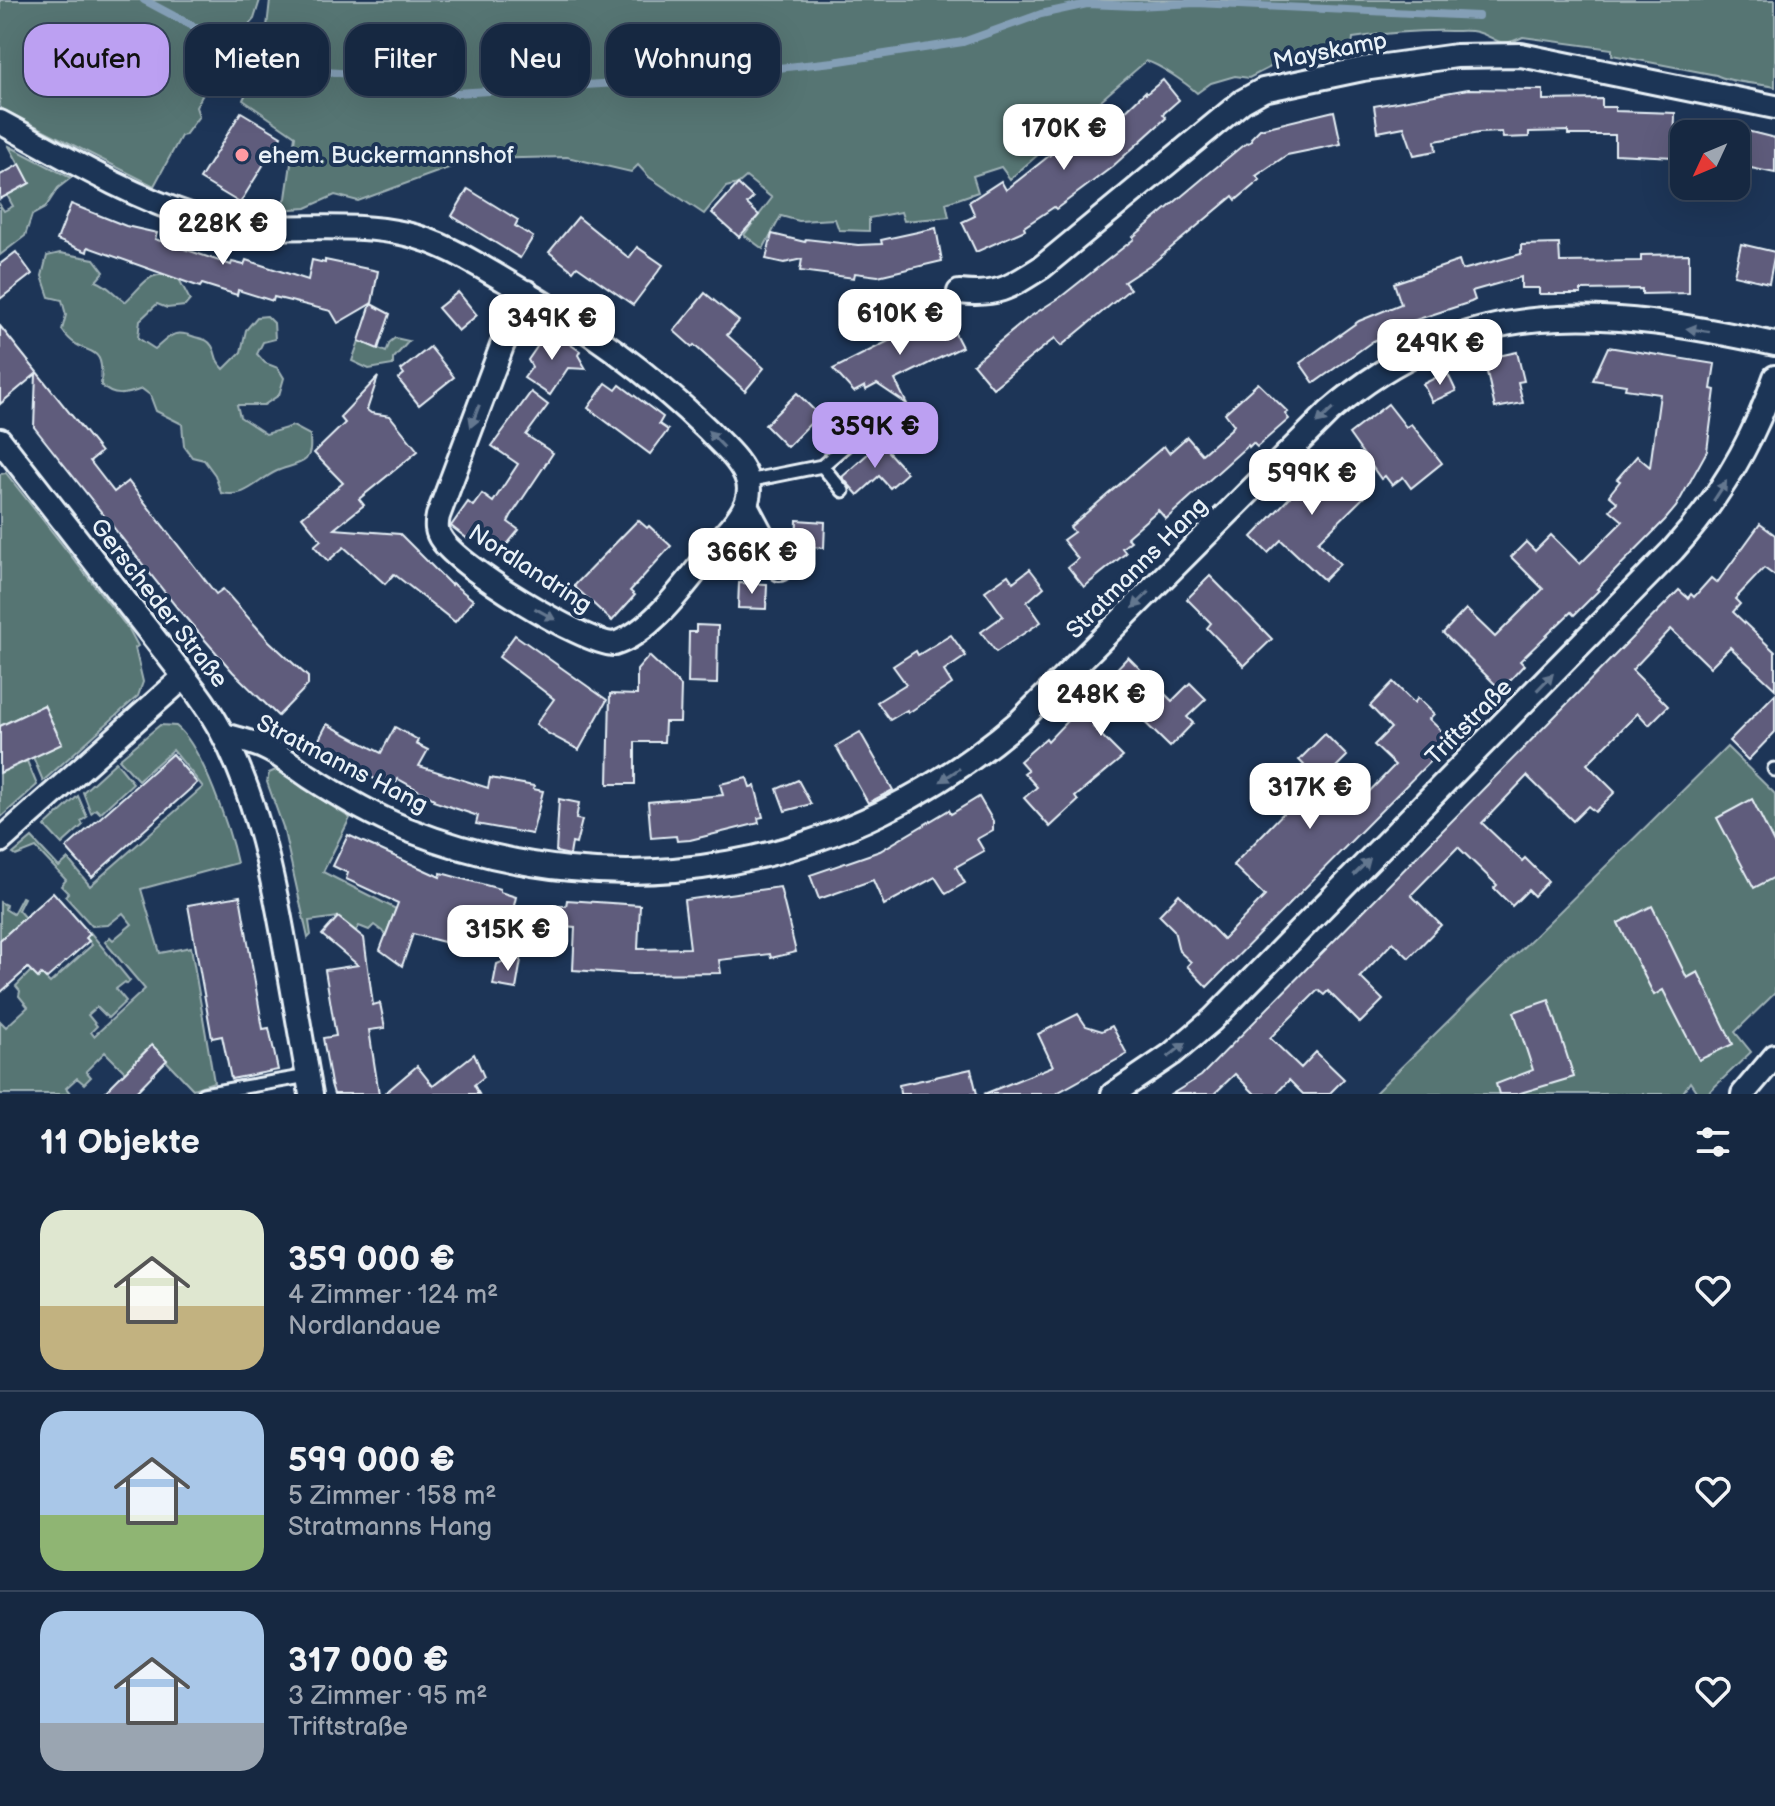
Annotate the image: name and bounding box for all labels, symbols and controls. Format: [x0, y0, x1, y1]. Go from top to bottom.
chip: Kaufen [24, 24, 169, 96]
chip: Mieten [185, 24, 329, 96]
chip: Filter [345, 24, 465, 96]
chip: Neu [481, 24, 590, 96]
chip: Wohnung [606, 24, 780, 96]
street label: Mayskamp [1271, 26, 1389, 76]
pin: 170K € [999, 104, 1129, 172]
text: 170K € [1021, 114, 1107, 145]
north arrow [1670, 120, 1750, 200]
map controls [1670, 120, 1750, 200]
place label: ehem. Buckermannshof [258, 141, 515, 170]
marker: ehem. Buckermannshof [233, 146, 251, 164]
pin: 228K € [158, 199, 288, 267]
text: 228K € [177, 209, 269, 240]
pin: 610K € [835, 289, 965, 357]
pin: 349K € [487, 294, 617, 362]
text: 610K € [856, 299, 944, 330]
text: 349K € [507, 304, 597, 335]
pin: 249K € [1375, 319, 1505, 387]
one-way arrow [1686, 323, 1711, 336]
text: 249K € [1395, 329, 1485, 360]
pin: 359K € [810, 402, 940, 470]
one-way arrow [468, 404, 481, 428]
one-way arrow [1316, 407, 1335, 425]
text: 359K € [830, 412, 920, 443]
one-way arrow [707, 430, 726, 449]
pin: 599K € [1247, 449, 1377, 517]
text: 599K € [1267, 459, 1357, 490]
one-way arrow [1712, 480, 1726, 502]
street label: Stratmanns Hang [1060, 491, 1214, 645]
street label: Gerscheder Straße [84, 513, 234, 693]
street label: Nordlandring [463, 518, 597, 620]
pin: 366K € [687, 528, 817, 596]
text: 366K € [706, 538, 798, 569]
one-way arrow [1133, 590, 1151, 609]
one-way arrow [534, 607, 557, 621]
pin: 248K € [1036, 670, 1166, 738]
street label: Triftstraße [1420, 673, 1518, 771]
one-way arrow [1535, 673, 1553, 692]
text: 248K € [1056, 680, 1146, 711]
street label: Stratmanns Hang [251, 708, 433, 820]
pin: 317K € [1245, 763, 1375, 831]
one-way arrow [940, 767, 961, 782]
text: 317K € [1268, 773, 1352, 804]
one-way arrow [1352, 858, 1370, 877]
pin: 315K € [443, 905, 573, 973]
text: 315K € [465, 915, 551, 946]
one-way arrow [1167, 1042, 1187, 1059]
icon: filters [1691, 1120, 1735, 1164]
text: 11 Objekte [40, 1122, 200, 1163]
text: 359 000 € [288, 1239, 455, 1280]
icon: home [104, 1242, 200, 1338]
icon: heart [1691, 1268, 1735, 1312]
text: 4 Zimmer · 124 m² [288, 1280, 498, 1311]
text: Nordlandaue [288, 1311, 441, 1342]
text: 599 000 € [288, 1440, 455, 1481]
icon: home [104, 1443, 200, 1539]
icon: heart [1691, 1469, 1735, 1513]
text: 5 Zimmer · 158 m² [288, 1481, 497, 1512]
text: Stratmanns Hang [288, 1512, 492, 1543]
text: 317 000 € [288, 1640, 448, 1681]
icon: home [104, 1643, 200, 1739]
icon: heart [1691, 1669, 1735, 1713]
text: 3 Zimmer · 95 m² [288, 1681, 487, 1712]
text: Triftstraße [288, 1712, 408, 1743]

